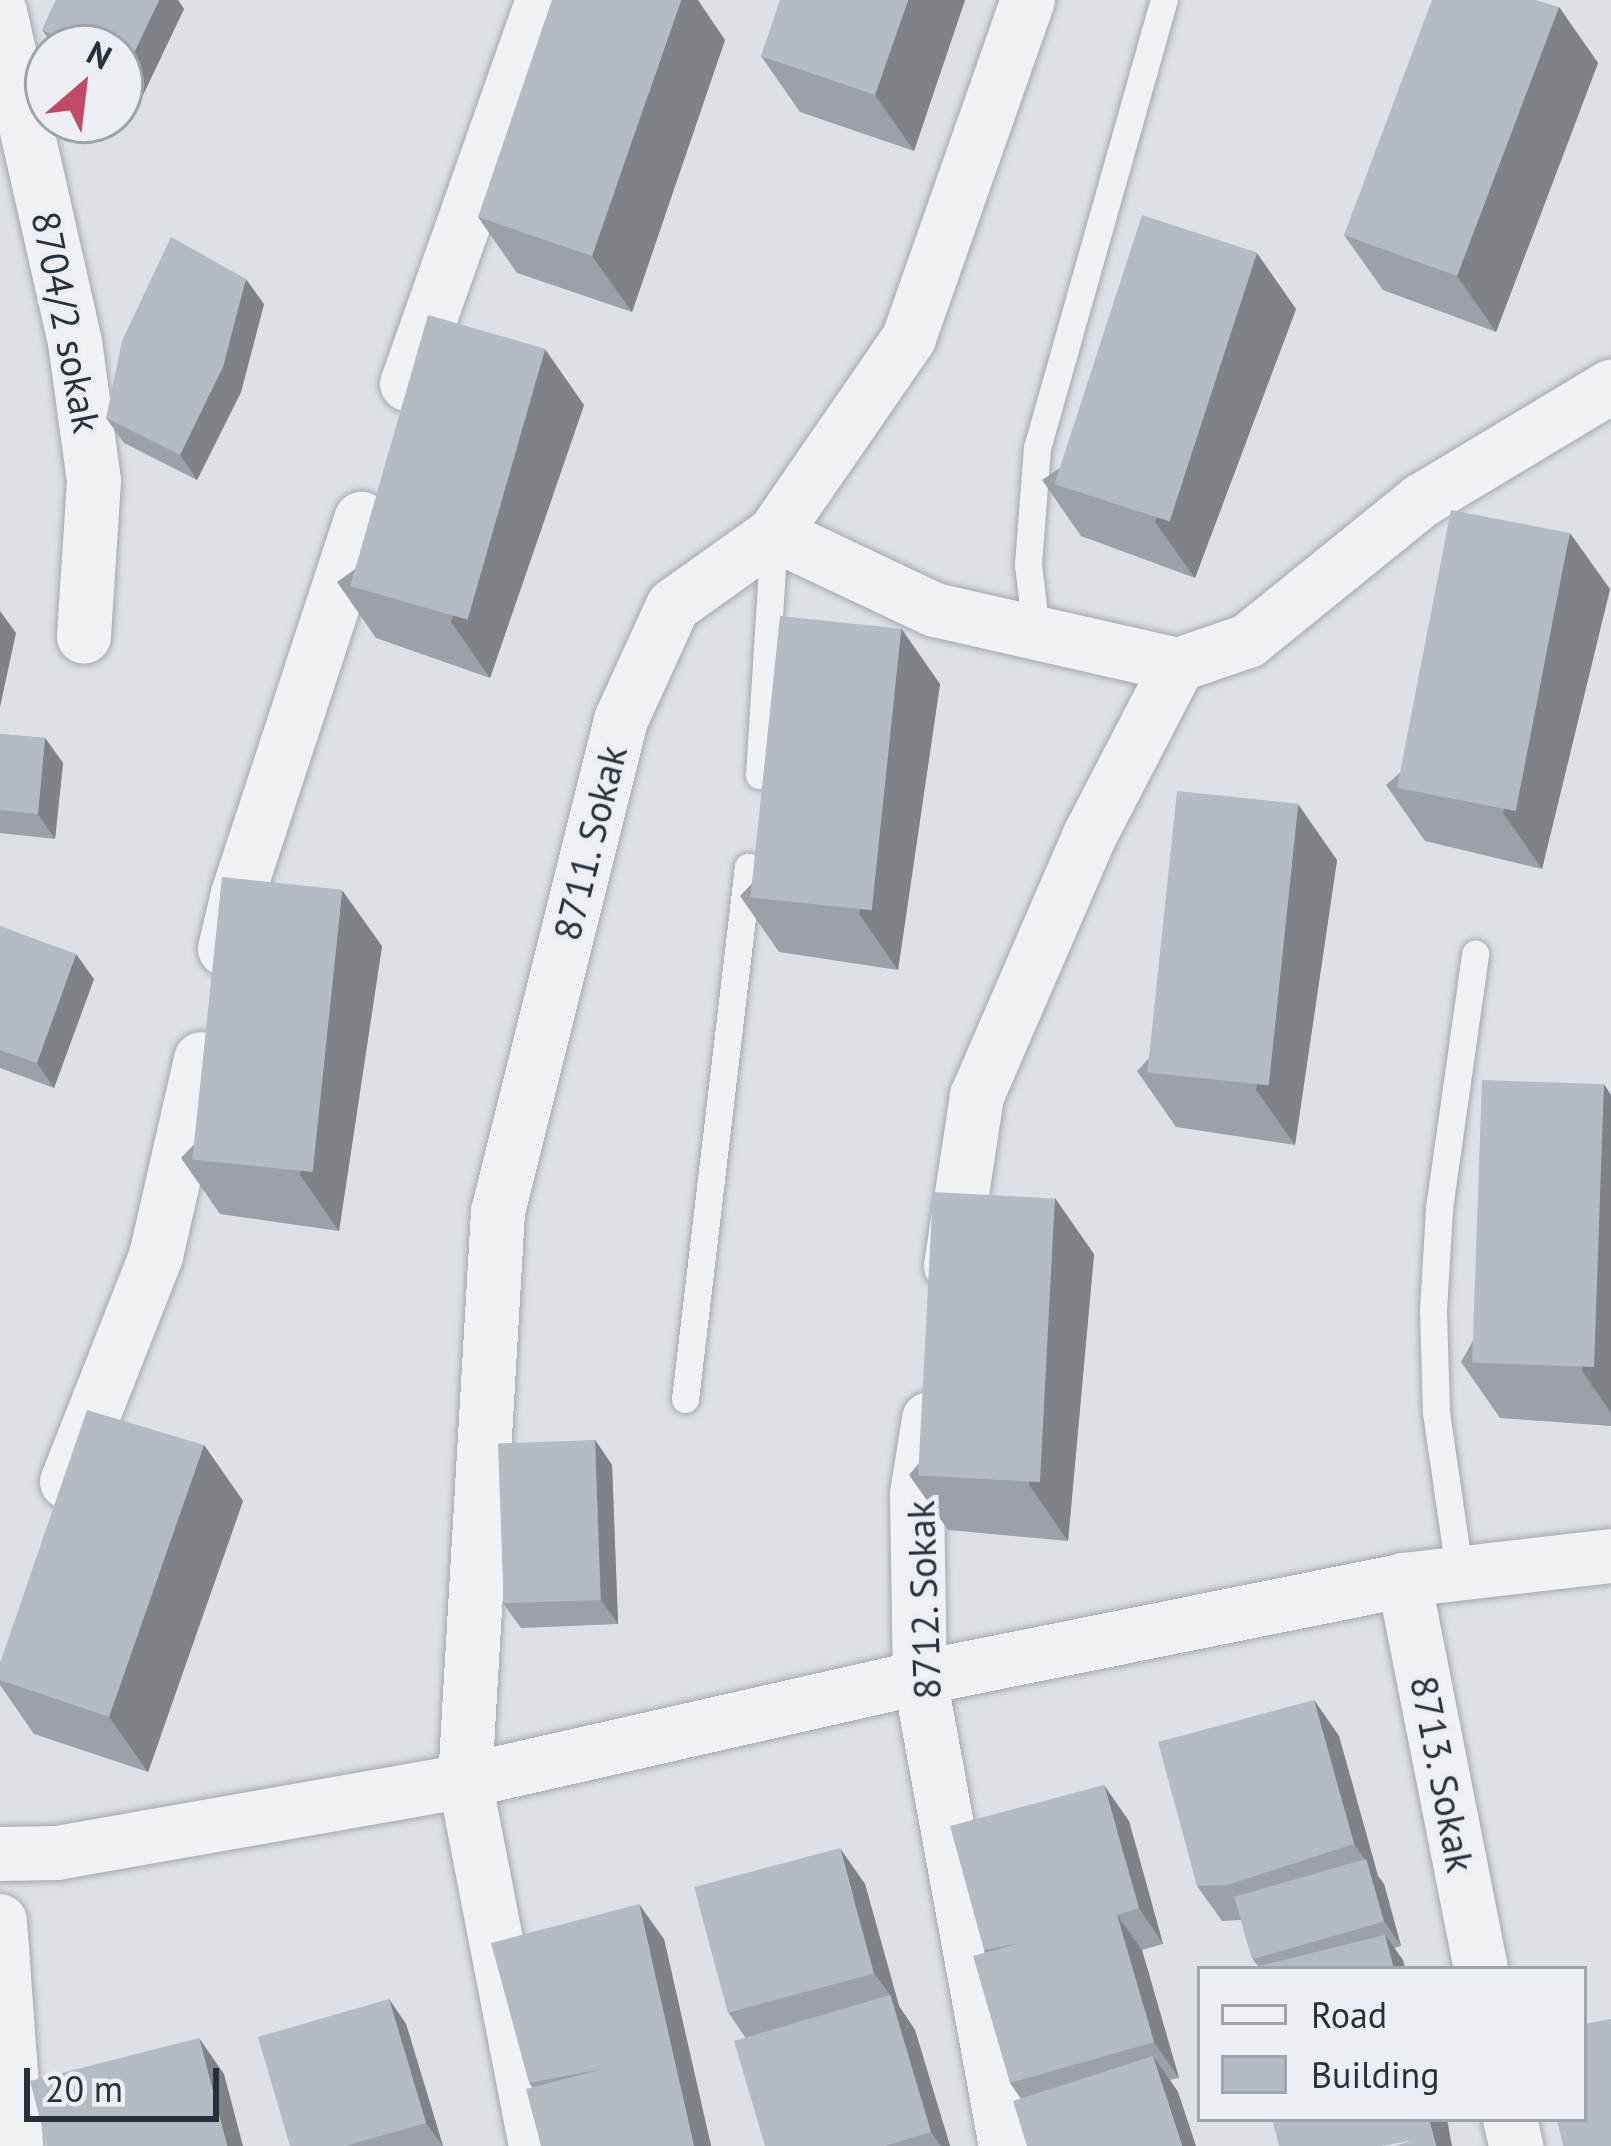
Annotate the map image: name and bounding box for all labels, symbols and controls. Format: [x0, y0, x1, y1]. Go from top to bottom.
north arrow [24, 24, 144, 144]
text: N [80, 30, 119, 78]
street label: 8704/2 sokak [22, 207, 110, 437]
street label: 8711. Sokak [543, 739, 637, 947]
street label: 8712. Sokak [897, 1498, 951, 1702]
street label: 8713. Sokak [1400, 1670, 1484, 1878]
legend [1197, 1966, 1587, 2122]
text: Road [1311, 1991, 1387, 2038]
scale bar [30, 2044, 225, 2118]
text: Building [1311, 2051, 1440, 2098]
text: 20 m [45, 2065, 123, 2112]

